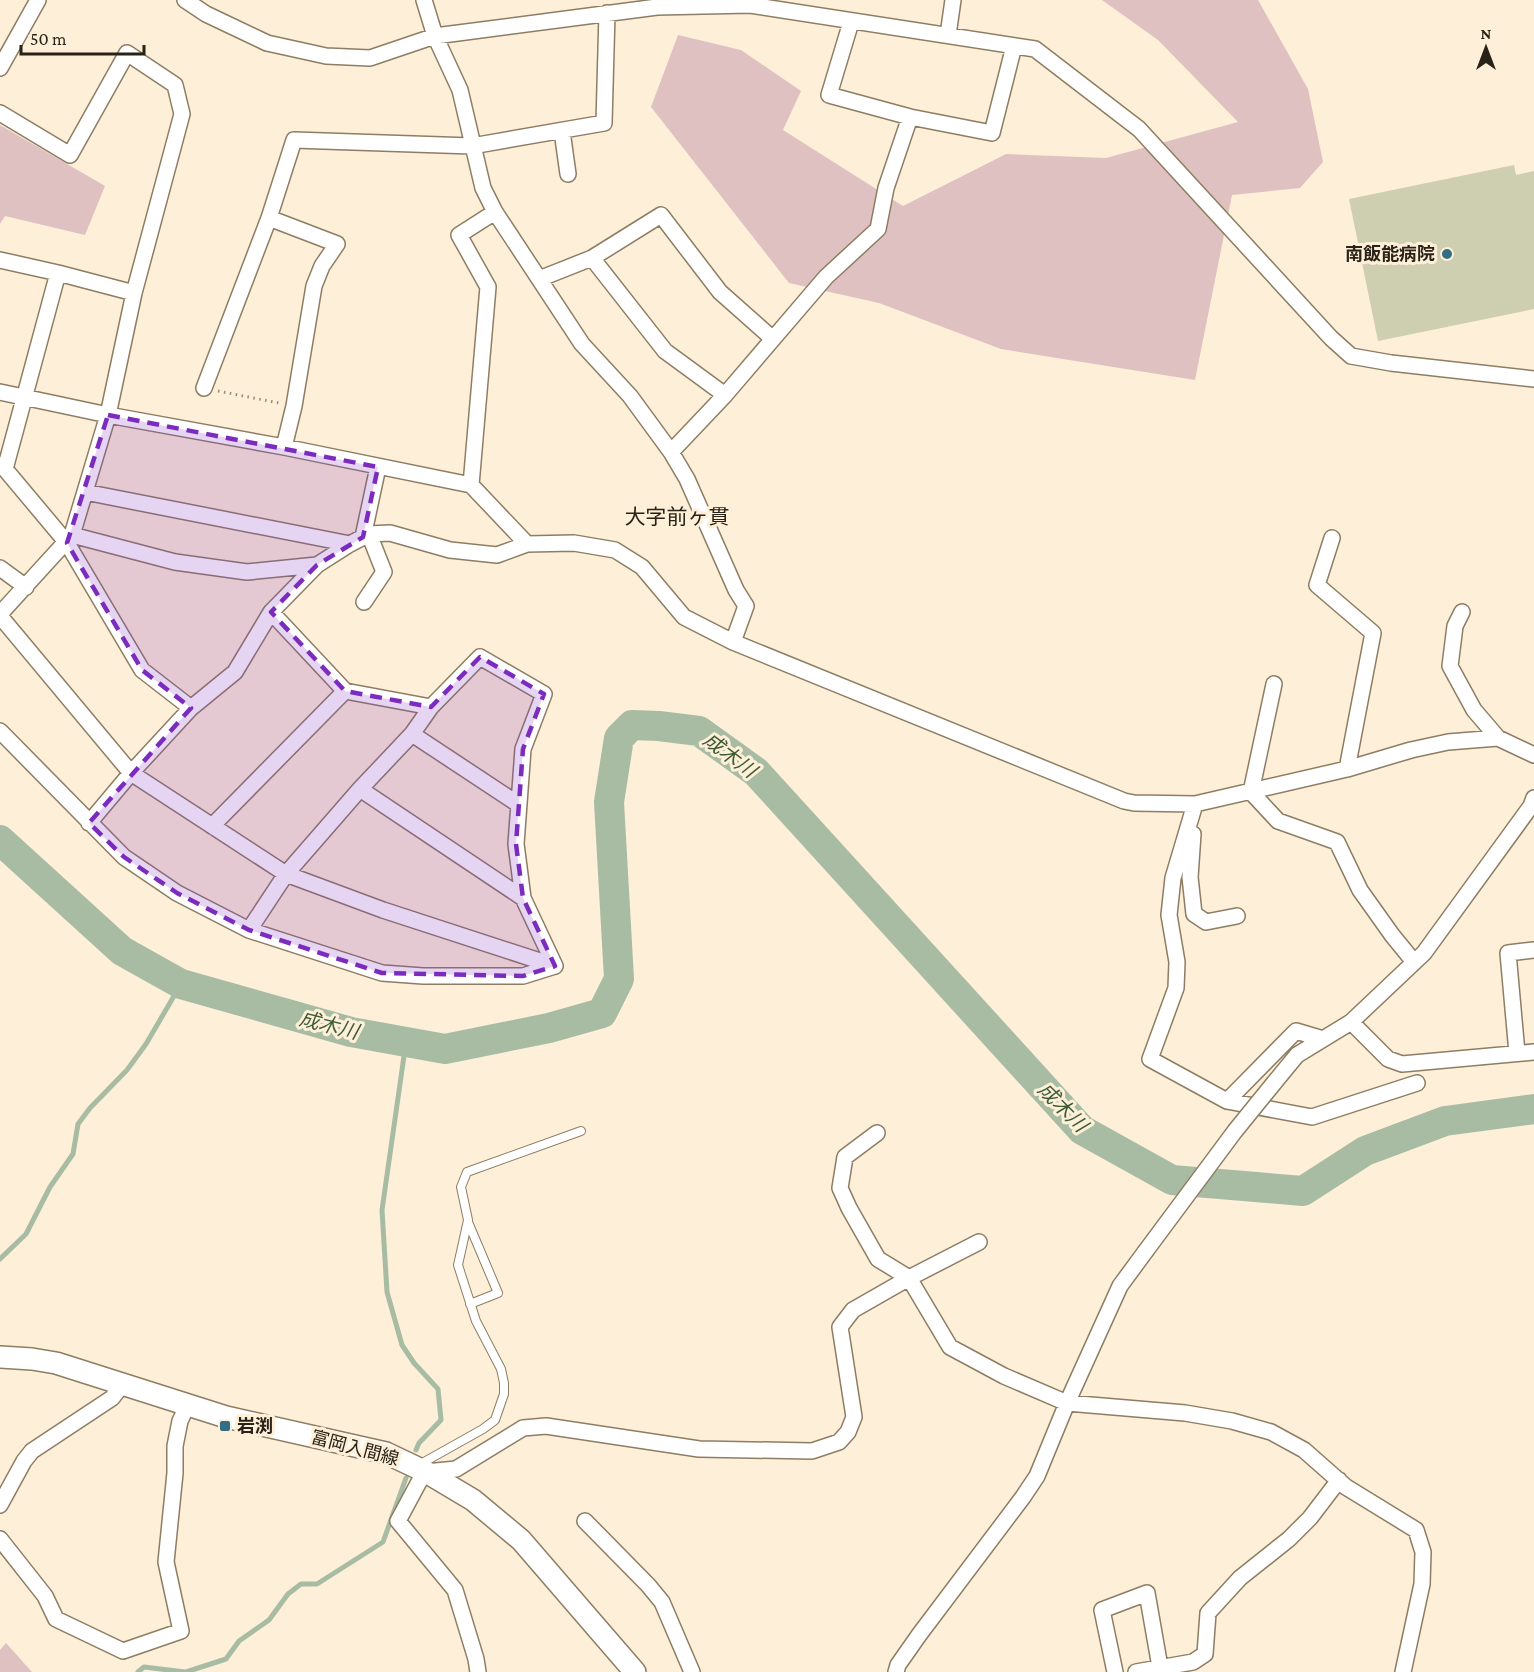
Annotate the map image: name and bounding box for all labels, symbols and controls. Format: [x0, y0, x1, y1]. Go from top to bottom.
scale bar [21, 18, 144, 56]
north arrow [1456, 18, 1516, 78]
text: N [1481, 25, 1492, 42]
text: 50 m [30, 29, 67, 49]
place label: 南飯能病院 [1345, 244, 1435, 264]
marker: 南飯能病院 [1440, 247, 1454, 261]
district label: 大字前ヶ貫 [625, 505, 730, 529]
water label: 成木川 [699, 728, 762, 783]
water label: 成木川 [297, 1007, 363, 1043]
water label: 成木川 [1034, 1078, 1093, 1137]
place label: 岩渕 [237, 1416, 273, 1436]
marker: 岩渕 [218, 1419, 232, 1433]
street label: 富岡入間線 [309, 1427, 401, 1469]

